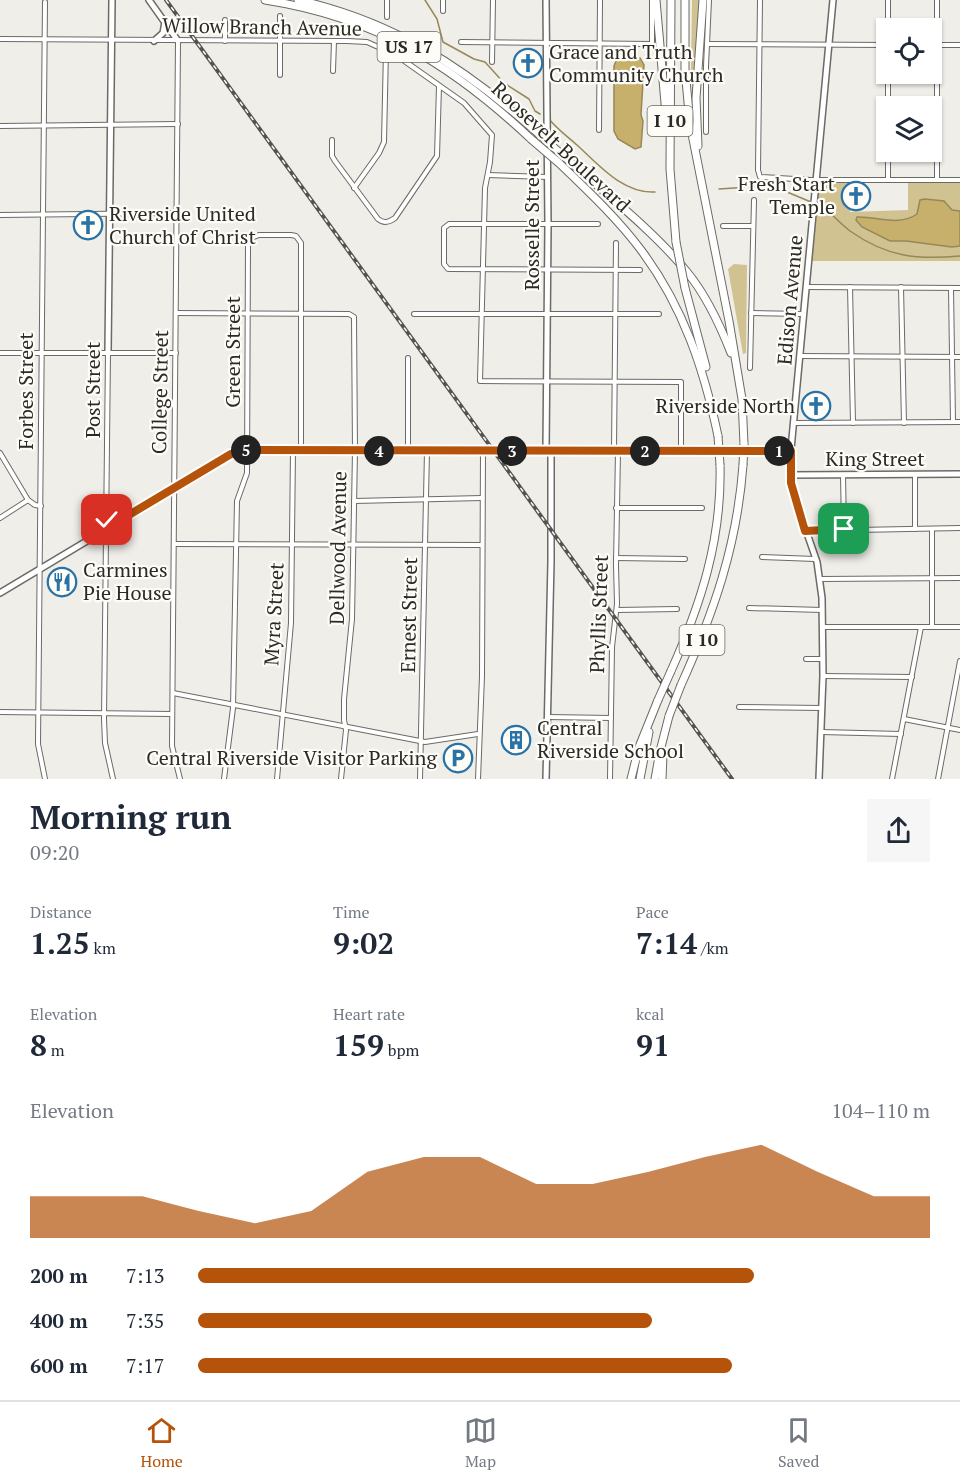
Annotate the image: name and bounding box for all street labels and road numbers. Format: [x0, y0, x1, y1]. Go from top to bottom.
street label: Willow Branch Avenue [162, 11, 362, 42]
road number: US 17 [378, 32, 440, 62]
street label: Roosevelt Boulevard [486, 75, 637, 218]
road number: I 10 [648, 106, 692, 136]
street label: Rosselle Street [518, 159, 545, 291]
street label: Edison Avenue [770, 234, 809, 366]
street label: Green Street [219, 296, 246, 408]
street label: College Street [145, 329, 174, 454]
street label: Forbes Street [12, 332, 39, 450]
street label: Post Street [79, 341, 106, 438]
street label: King Street [825, 445, 925, 472]
street label: Dellwood Avenue [323, 471, 352, 625]
street label: Phyllis Street [583, 554, 614, 674]
street label: Ernest Street [394, 556, 423, 673]
street label: Myra Street [257, 561, 290, 666]
road number: I 10 [680, 625, 724, 655]

